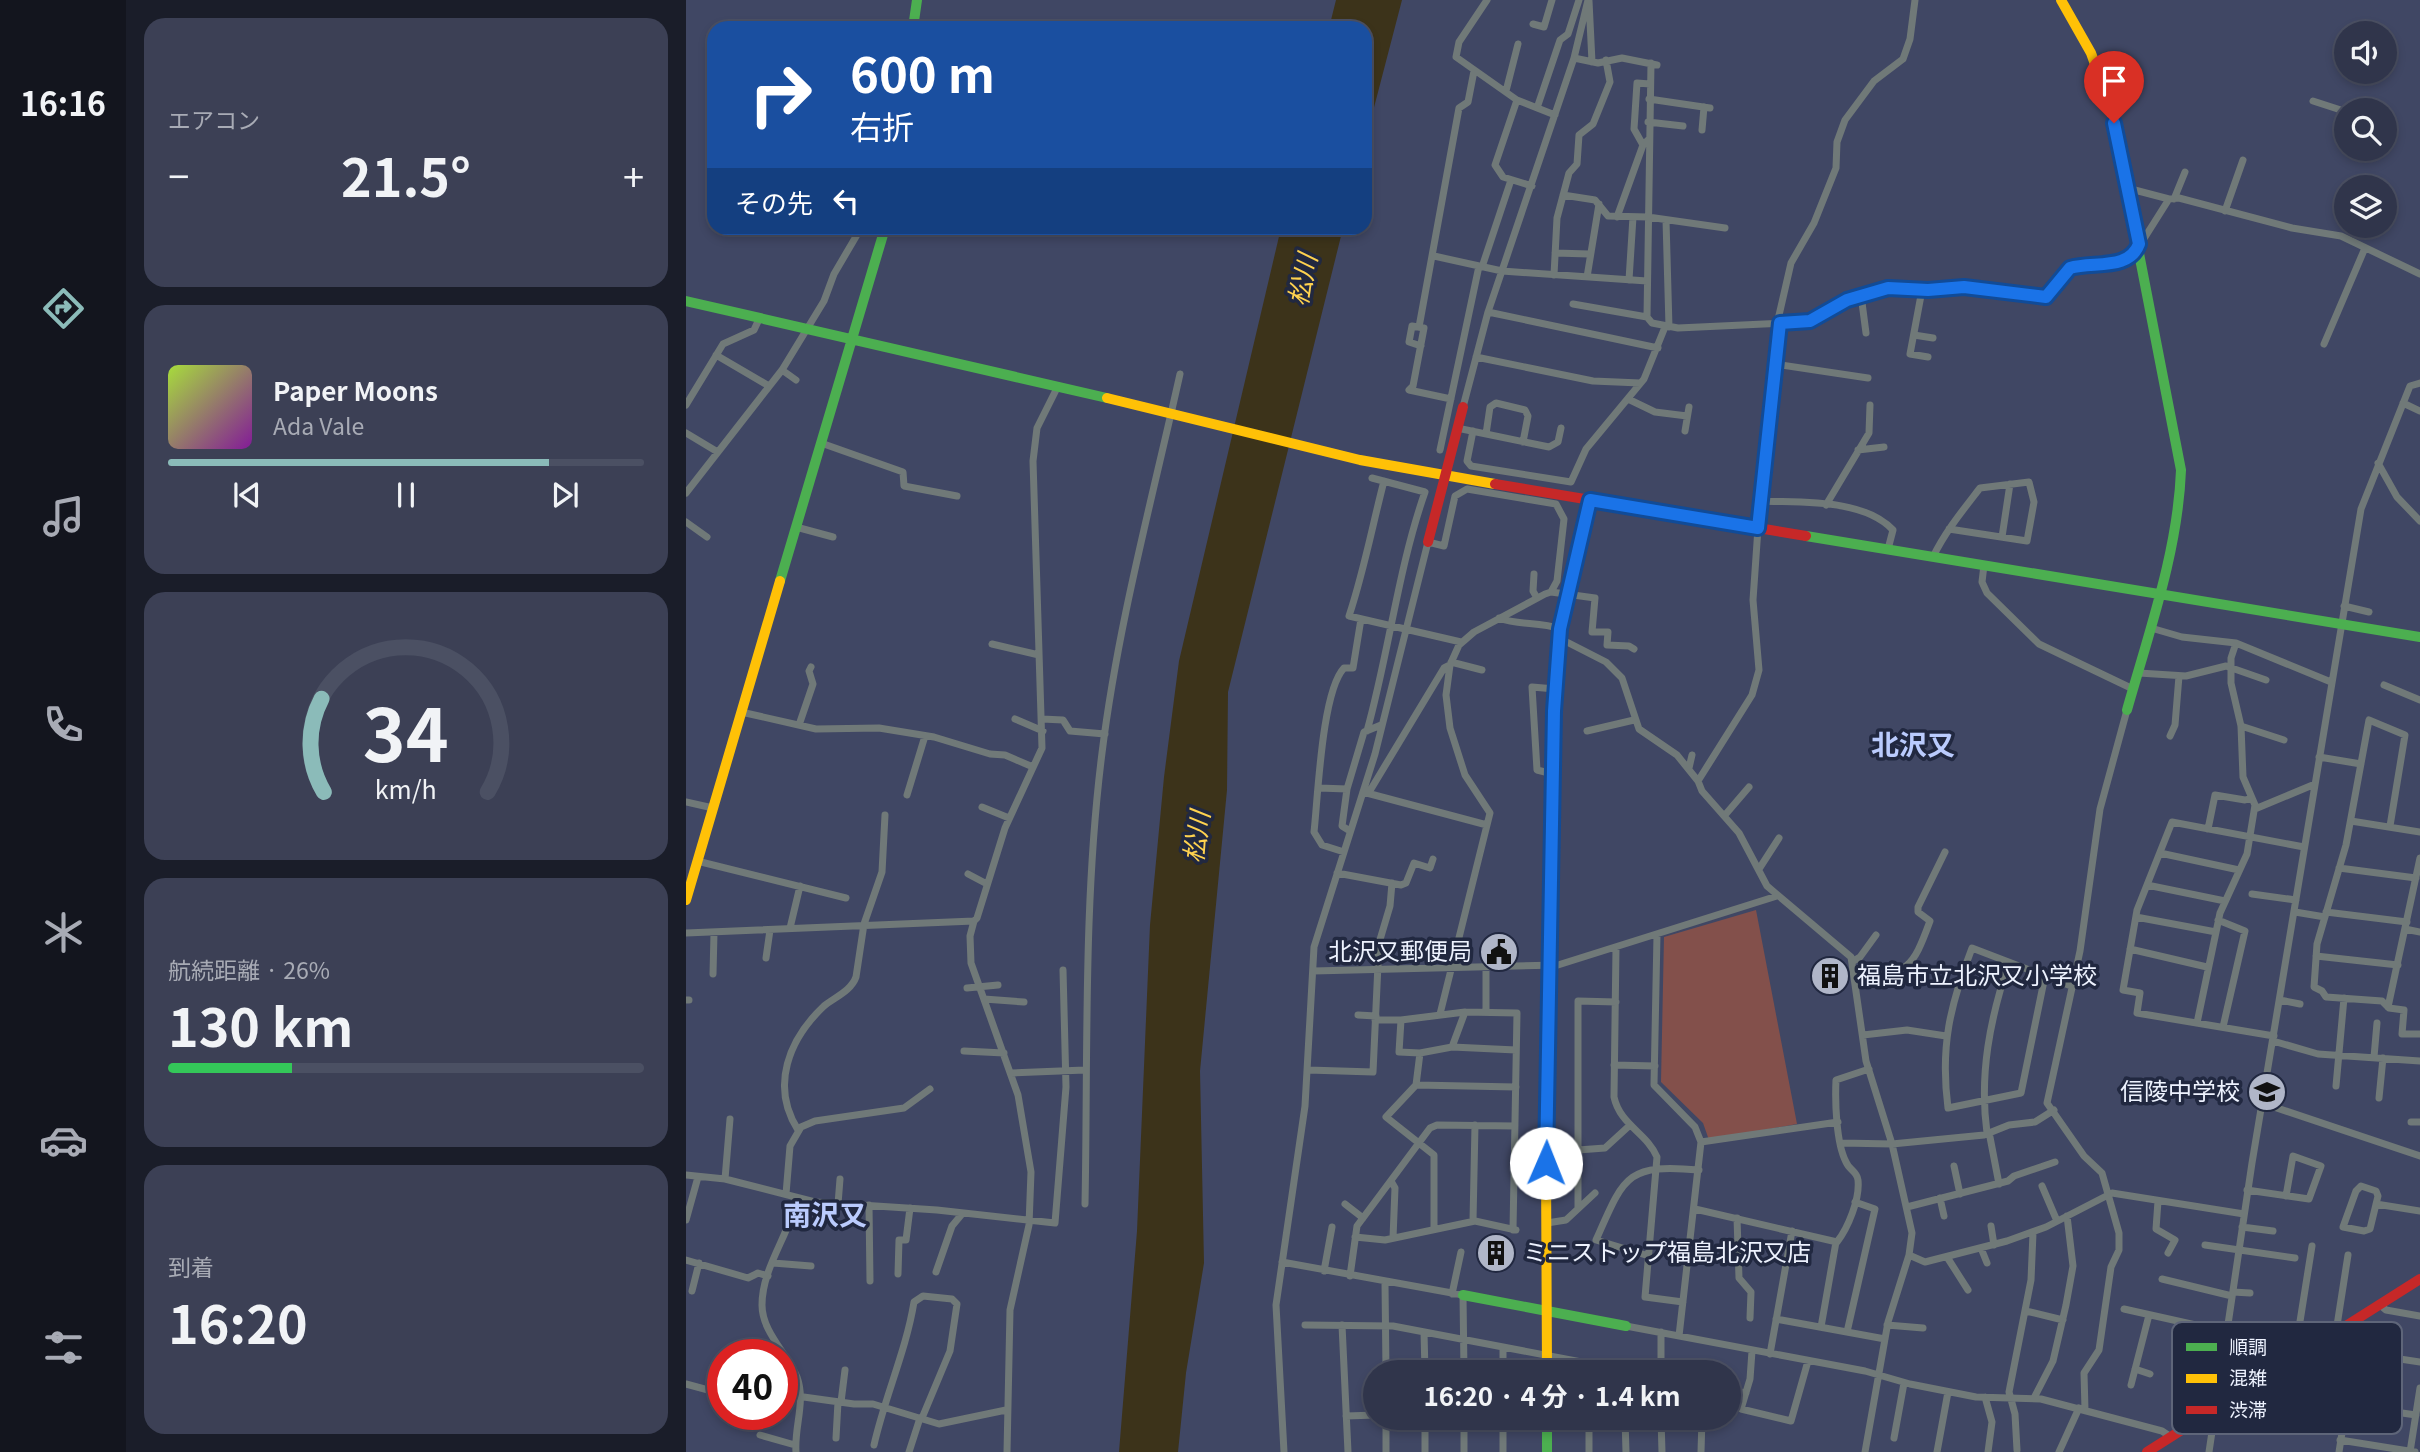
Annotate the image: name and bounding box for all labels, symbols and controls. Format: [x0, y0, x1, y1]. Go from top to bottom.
map controls [2334, 21, 2397, 238]
button: sound [2334, 21, 2397, 84]
text: 600 m [850, 36, 995, 107]
icon: right [735, 49, 826, 140]
pin [2084, 51, 2144, 123]
icon: arrive [2095, 62, 2133, 100]
text: 16:16 [20, 79, 106, 125]
button: search [2334, 98, 2397, 161]
text: エアコン [168, 102, 260, 136]
text: 右折 [850, 102, 914, 148]
text: 21.5° [341, 137, 471, 212]
text: − [168, 147, 189, 202]
text: + [623, 147, 644, 202]
button: layers [2334, 175, 2397, 238]
icon: left [827, 182, 865, 220]
text: その先 [735, 183, 813, 220]
water label: 松川 [1277, 247, 1325, 309]
icon: directions [39, 284, 88, 333]
text: Paper Moons [273, 371, 438, 408]
text: Ada Vale [273, 408, 364, 442]
icon: previous [228, 476, 266, 514]
icon: pause [387, 476, 425, 514]
icon: next [546, 476, 584, 514]
icon: music [39, 492, 88, 541]
text: 34 [363, 678, 449, 783]
icon: phone [39, 700, 88, 749]
district label: 北沢又 [1871, 723, 1955, 763]
text: km/h [375, 770, 437, 806]
water label: 松川 [1173, 805, 1217, 865]
icon: climate [39, 908, 88, 957]
public building icon: 北沢又郵便局 [1478, 931, 1520, 973]
place label: 北沢又郵便局 [1328, 932, 1472, 967]
text: 航続距離 · 26% [168, 952, 330, 986]
building icon: 福島市立北沢又小学校 [1809, 955, 1851, 997]
place label: 福島市立北沢又小学校 [1857, 956, 2097, 991]
text: 130 km [168, 987, 353, 1062]
school or university icon: 信陵中学校 [2246, 1071, 2288, 1113]
place label: 信陵中学校 [2120, 1072, 2240, 1107]
icon: car [39, 1116, 88, 1165]
position arrow [1509, 1126, 1583, 1200]
district label: 南沢又 [783, 1193, 867, 1233]
building icon: ミニストップ福島北沢又店 [1475, 1232, 1517, 1274]
place label: ミニストップ福島北沢又店 [1523, 1233, 1811, 1268]
text: 到着 [168, 1249, 214, 1283]
text: 16:20 [168, 1284, 308, 1359]
legend [2172, 1322, 2402, 1434]
icon: filters [39, 1323, 88, 1372]
text: 順調 [2229, 1332, 2267, 1359]
speed limit sign: 40 [707, 1339, 798, 1430]
text: 混雑 [2229, 1363, 2267, 1390]
text: 16:20 · 4 分 · 1.4 km [1423, 1376, 1681, 1413]
text: 渋滞 [2229, 1395, 2267, 1422]

